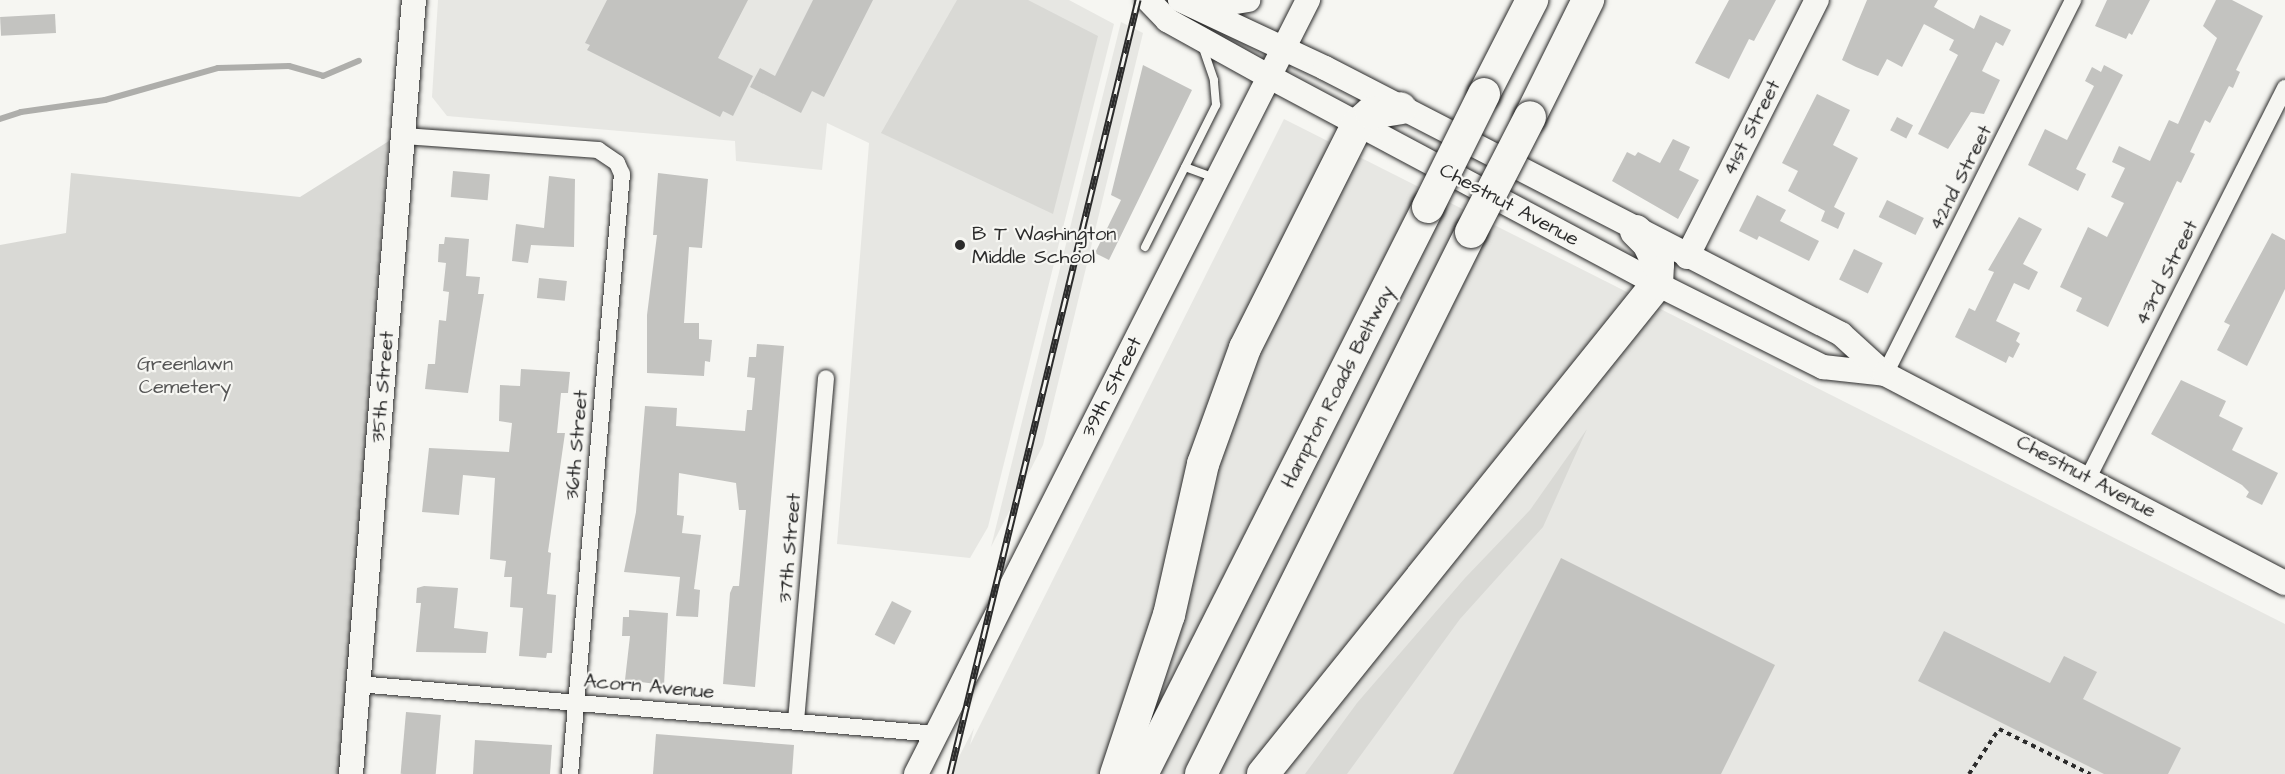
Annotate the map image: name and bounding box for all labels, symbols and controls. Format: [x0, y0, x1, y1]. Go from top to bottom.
street label: 41st Street [1718, 76, 1786, 180]
street label: 42nd Street [1924, 121, 1998, 235]
street label: Chestnut Avenue [1435, 158, 1583, 252]
street label: 43rd Street [2130, 216, 2204, 330]
place label: B T Washington Middle School [972, 222, 1116, 269]
marker: B T Washington Middle School [953, 238, 967, 252]
street label: Hampton Roads Beltway [1276, 282, 1400, 492]
street label: 35th Street [366, 330, 400, 444]
street label: 39th Street [1077, 333, 1147, 441]
park label: Greenlawn Cemetery [137, 352, 233, 399]
street label: 36th Street [560, 389, 594, 501]
street label: Chestnut Avenue [2012, 430, 2160, 524]
street label: 37th Street [773, 492, 807, 604]
street label: Acorn Avenue [583, 669, 715, 705]

